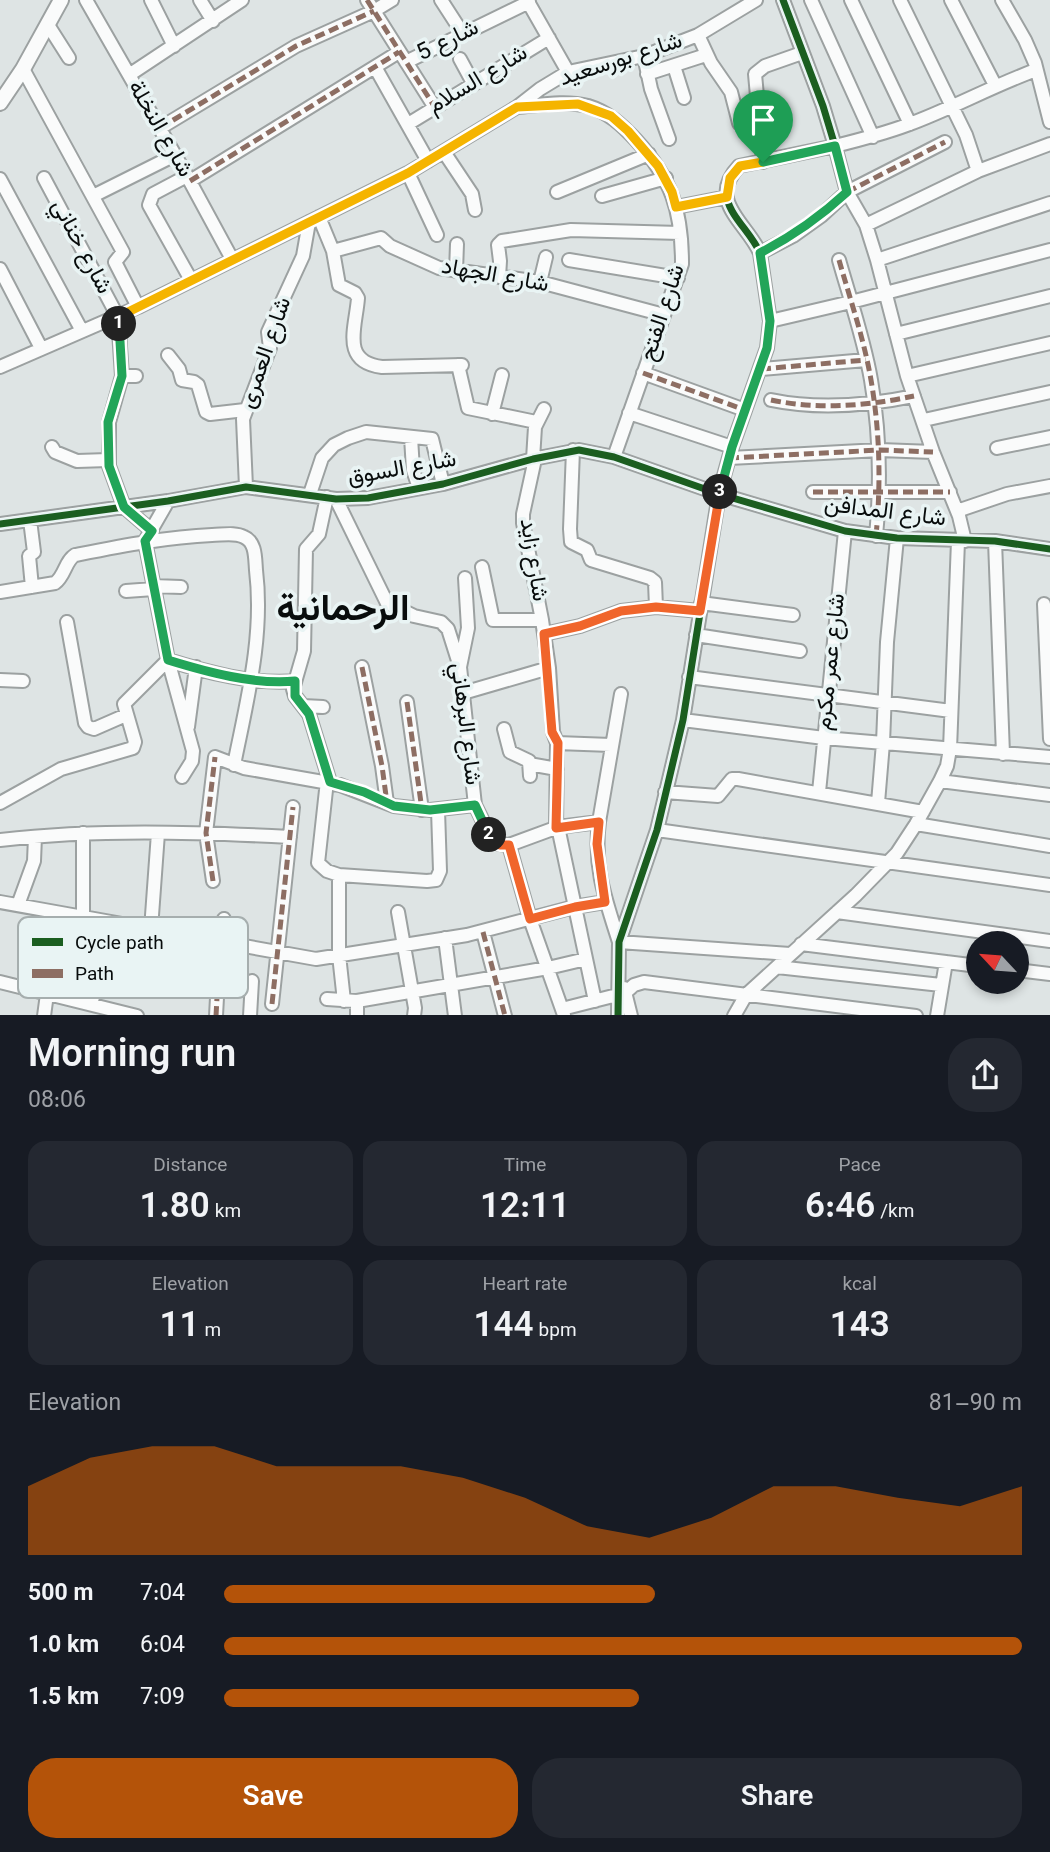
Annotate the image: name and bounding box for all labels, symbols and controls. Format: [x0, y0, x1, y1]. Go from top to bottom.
street label: شارع 5 [411, 10, 485, 72]
street label: شارع بورسعيد [555, 23, 687, 97]
street label: شارع السلام [421, 36, 535, 124]
street label: شارع النخلة [118, 74, 202, 184]
pin [733, 90, 793, 162]
icon: arrive [744, 101, 782, 139]
street label: شارع خناني [41, 193, 121, 301]
street label: شارع الجهاد [438, 249, 552, 303]
street label: شارع الفتح [630, 260, 696, 366]
street label: شارع العمرى [230, 292, 302, 414]
pin: 1 [102, 306, 136, 342]
text: 1 [113, 309, 124, 338]
street label: شارع السوق [345, 442, 459, 496]
pin: 3 [702, 475, 738, 510]
text: 3 [714, 477, 725, 506]
street label: شارع المدافن [822, 487, 948, 537]
street label: شارع زايد [509, 516, 557, 604]
district label: الرحمانية [276, 582, 410, 640]
street label: شارع عمر مكرم [806, 592, 856, 732]
street label: شارع البرهاني [440, 661, 490, 787]
pin: 2 [472, 818, 506, 852]
text: 2 [483, 820, 494, 849]
legend [18, 917, 248, 998]
text: Cycle path [75, 930, 164, 959]
north arrow [966, 931, 1029, 994]
map controls [966, 931, 1029, 994]
text: Path [75, 961, 114, 990]
text: Morning run [28, 1027, 236, 1086]
button: share [948, 1038, 1022, 1112]
text: 08:06 [28, 1083, 86, 1119]
text: Distance [153, 1152, 227, 1181]
text: Time [504, 1152, 546, 1181]
text: Pace [839, 1152, 881, 1181]
text: 1.80 [140, 1181, 210, 1236]
text: 12:11 [480, 1181, 570, 1236]
text: 6:46 [805, 1181, 875, 1236]
text: km [210, 1198, 241, 1227]
text: /km [875, 1198, 914, 1227]
text: Elevation [152, 1271, 229, 1300]
text: Heart rate [483, 1271, 567, 1300]
text: kcal [842, 1271, 877, 1300]
text: 11 [159, 1300, 199, 1355]
text: 144 [473, 1300, 533, 1355]
text: 143 [830, 1300, 890, 1355]
text: m [199, 1317, 221, 1346]
text: bpm [533, 1317, 577, 1346]
text: Elevation [28, 1386, 121, 1422]
text: 81–90 m [929, 1386, 1022, 1422]
text: 500 m [28, 1576, 93, 1612]
text: 7:04 [140, 1576, 185, 1612]
text: 1.0 km [28, 1628, 99, 1664]
text: 6:04 [140, 1628, 185, 1664]
text: 1.5 km [28, 1680, 99, 1716]
text: 7:09 [140, 1680, 185, 1716]
button: Save [28, 1758, 518, 1838]
button: Share [532, 1758, 1022, 1838]

